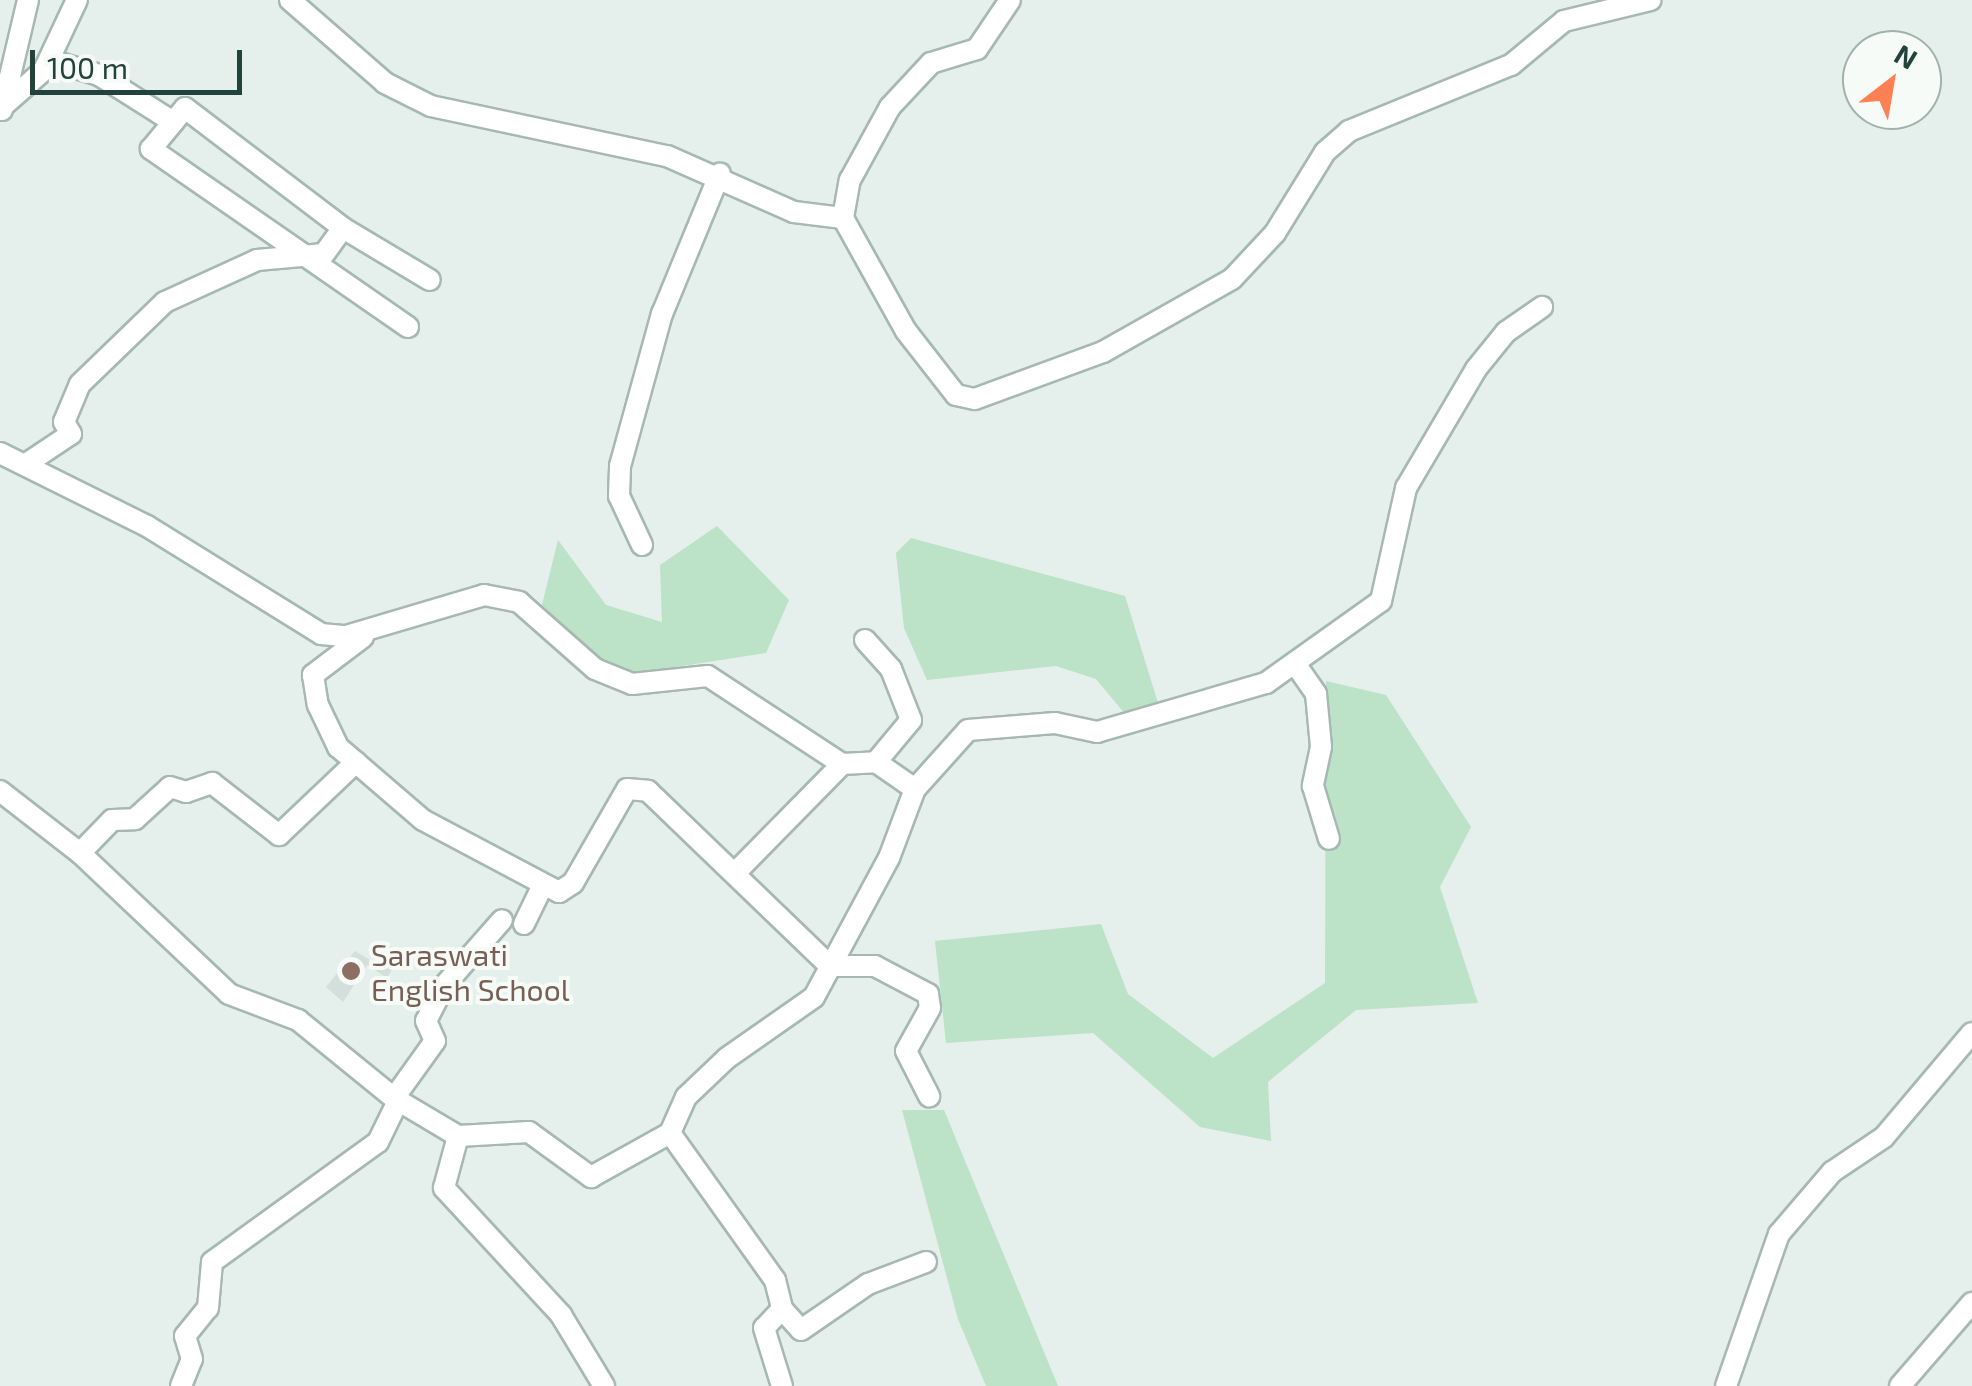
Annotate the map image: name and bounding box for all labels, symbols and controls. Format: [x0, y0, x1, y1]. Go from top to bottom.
scale bar [35, 30, 248, 92]
north arrow [1842, 30, 1942, 130]
text: N [1889, 36, 1924, 76]
text: 100 m [47, 49, 128, 85]
place label: Saraswati English School [371, 936, 570, 1006]
marker: Saraswati English School [340, 960, 362, 982]

